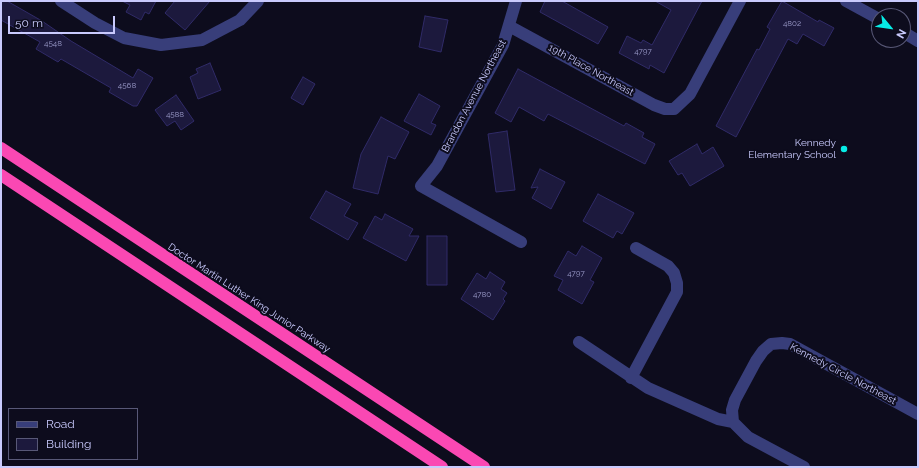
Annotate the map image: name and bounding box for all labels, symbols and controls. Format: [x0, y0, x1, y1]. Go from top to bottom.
scale bar [10, 8, 117, 34]
north arrow [871, 8, 911, 48]
text: 50 m [15, 16, 43, 30]
house number: 4802 [783, 19, 801, 29]
text: N [893, 27, 909, 40]
street label: Brandon Avenue Northeast [439, 38, 509, 154]
house number: 4548 [44, 39, 62, 49]
street label: 19th Place Northeast [546, 42, 636, 98]
house number: 4797 [634, 47, 652, 57]
house number: 4568 [118, 81, 136, 91]
house number: 4588 [166, 110, 184, 120]
place label: Kennedy Elementary School [748, 137, 836, 160]
marker: Kennedy Elementary School [839, 144, 849, 154]
street label: Doctor Martin Luther King Junior Parkway [165, 241, 333, 355]
house number: 4797 [567, 269, 585, 279]
house number: 4780 [473, 290, 491, 300]
street label: Kennedy Circle Northeast [788, 341, 898, 407]
legend [8, 408, 138, 460]
text: Road [46, 417, 75, 431]
text: Building [46, 437, 92, 451]

